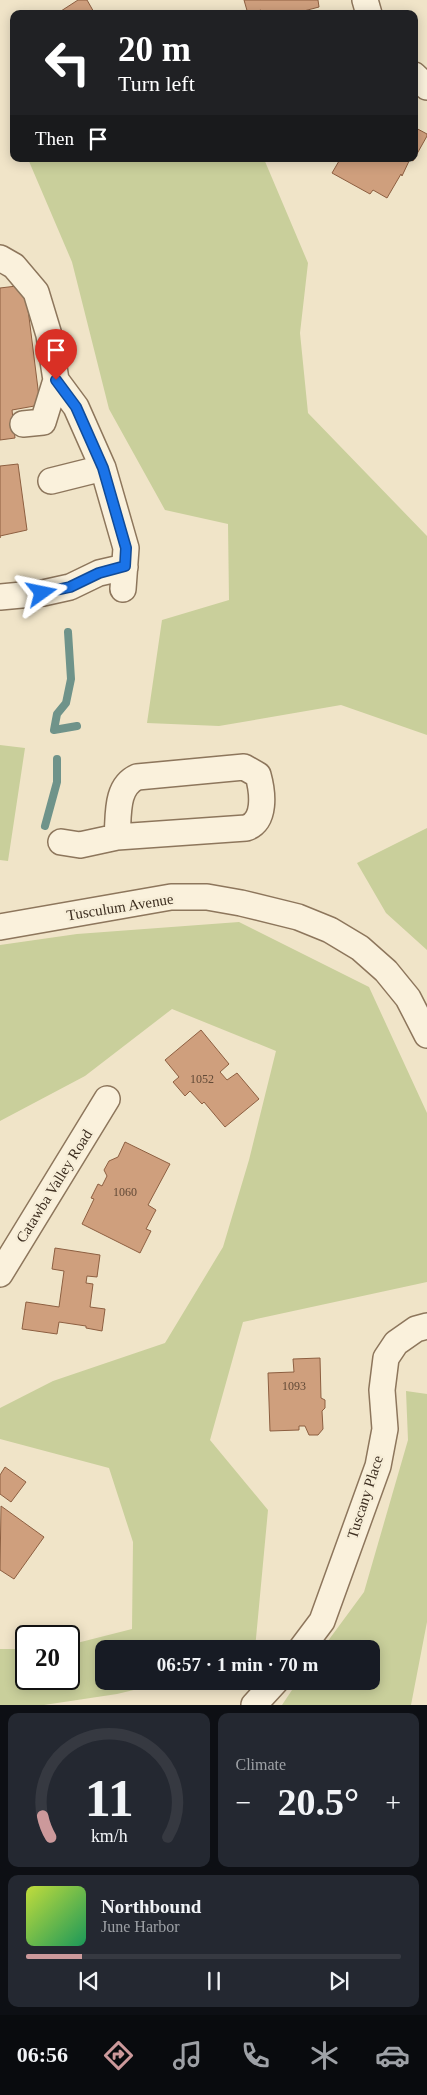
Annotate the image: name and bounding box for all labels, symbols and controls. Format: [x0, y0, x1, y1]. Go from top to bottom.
icon: left [35, 30, 100, 95]
text: 20 m [118, 30, 191, 69]
text: Turn left [118, 71, 195, 96]
icon: arrive [84, 125, 112, 153]
text: Then [35, 128, 74, 149]
pin [35, 329, 77, 380]
icon: arrive [42, 336, 70, 364]
position arrow [15, 566, 67, 618]
street label: Tusculum Avenue [65, 891, 175, 923]
house number: 1052 [190, 1072, 214, 1086]
street label: Catawba Valley Road [13, 1126, 95, 1245]
house number: 1060 [113, 1185, 137, 1199]
house number: 1093 [282, 1379, 306, 1393]
street label: Tuscany Place [344, 1453, 386, 1541]
speed limit sign: 20 [15, 1625, 80, 1690]
text: 06:57 · 1 min · 70 m [157, 1654, 318, 1675]
text: Climate [236, 1756, 286, 1773]
text: 11 [84, 1770, 133, 1827]
text: 20.5° [277, 1781, 359, 1823]
text: − [236, 1787, 251, 1818]
text: + [385, 1787, 401, 1818]
text: km/h [90, 1826, 127, 1846]
text: Northbound [101, 1896, 201, 1917]
text: June Harbor [101, 1918, 180, 1935]
icon: previous [75, 1967, 103, 1995]
icon: pause [200, 1967, 228, 1995]
icon: next [325, 1967, 353, 1995]
icon: directions [101, 2038, 136, 2073]
icon: music [170, 2038, 205, 2073]
icon: phone [238, 2038, 273, 2073]
icon: climate [307, 2038, 342, 2073]
icon: car [375, 2038, 410, 2073]
text: 06:56 [17, 2042, 68, 2067]

